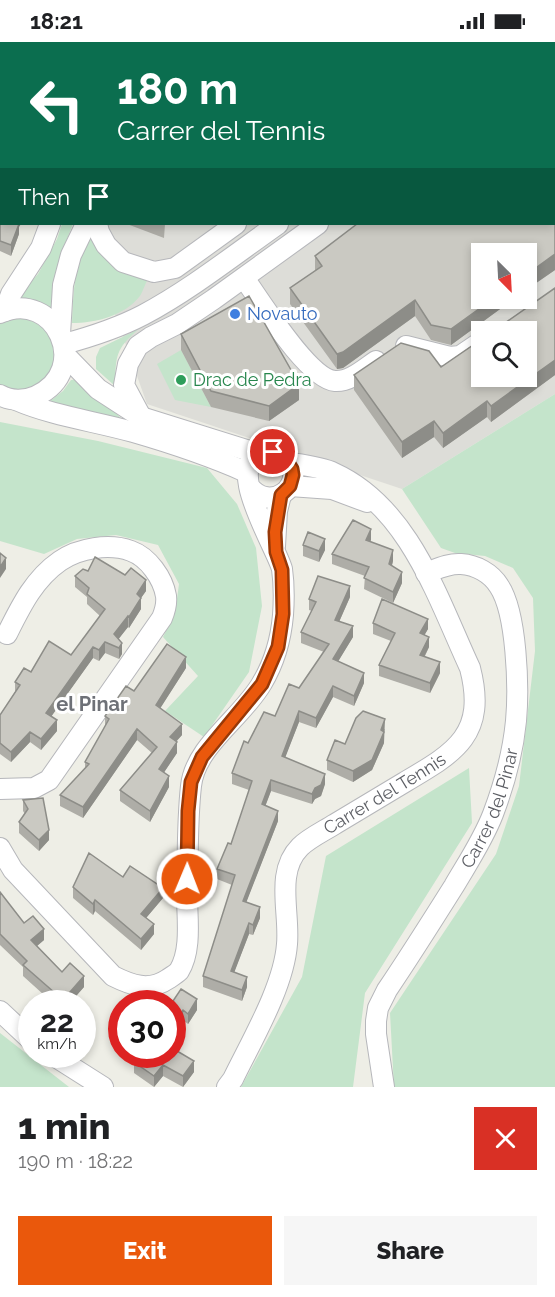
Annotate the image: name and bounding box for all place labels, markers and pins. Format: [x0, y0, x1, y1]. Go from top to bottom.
place label: Novauto [247, 303, 318, 324]
marker: Novauto [228, 307, 242, 321]
place label: Drac de Pedra [193, 369, 312, 390]
marker: Drac de Pedra [174, 373, 188, 387]
pin [247, 426, 298, 477]

